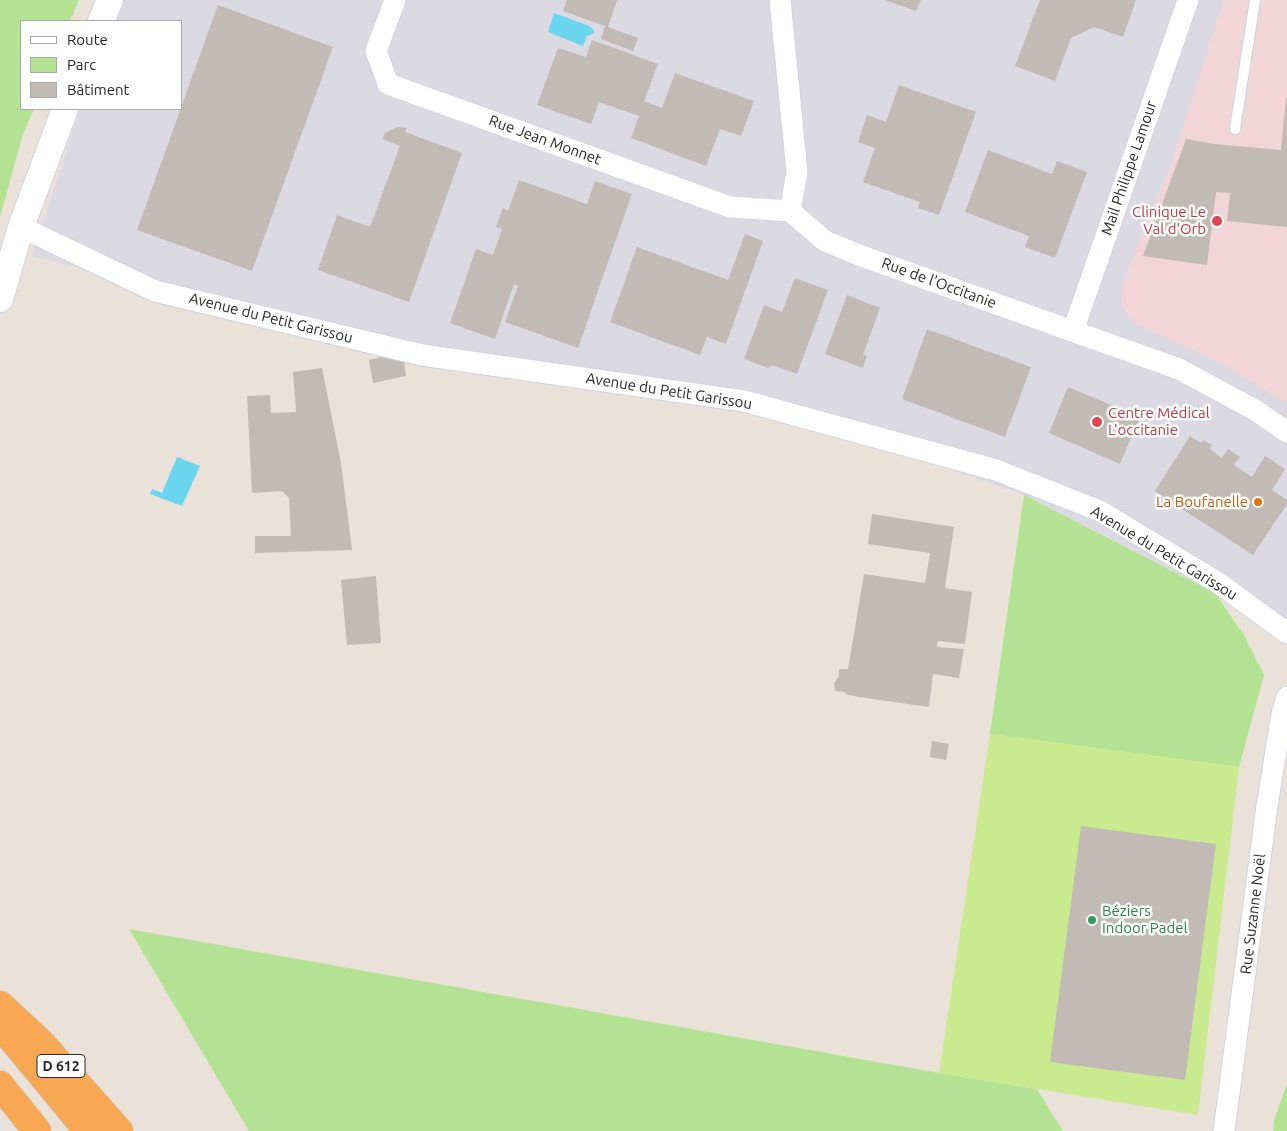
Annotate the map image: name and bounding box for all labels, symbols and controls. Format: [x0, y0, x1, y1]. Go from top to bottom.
legend [20, 20, 182, 110]
text: Route [67, 31, 108, 48]
text: Parc [67, 56, 96, 73]
text: Bâtiment [67, 81, 129, 98]
street label: Mail Philippe Lamour [1098, 98, 1160, 238]
street label: Rue Jean Monnet [486, 111, 604, 169]
place label: Clinique Le Val d'Orb [1132, 203, 1206, 238]
marker: Clinique Le Val d'Orb [1210, 214, 1224, 228]
street label: Rue de l'Occitanie [879, 254, 999, 312]
street label: Avenue du Petit Garissou [187, 289, 355, 347]
street label: Avenue du Petit Garissou [585, 369, 753, 413]
place label: Centre Médical L'occitanie [1108, 404, 1210, 439]
marker: Centre Médical L'occitanie [1090, 415, 1104, 429]
place label: La Boufanelle [1156, 493, 1248, 511]
marker: La Boufanelle [1252, 496, 1264, 508]
street label: Avenue du Petit Garissou [1087, 502, 1241, 604]
street label: Rue Suzanne Noël [1237, 853, 1269, 975]
place label: Béziers Indoor Padel [1102, 902, 1187, 937]
marker: Béziers Indoor Padel [1086, 914, 1098, 926]
road number: D 612 [37, 1054, 85, 1078]

